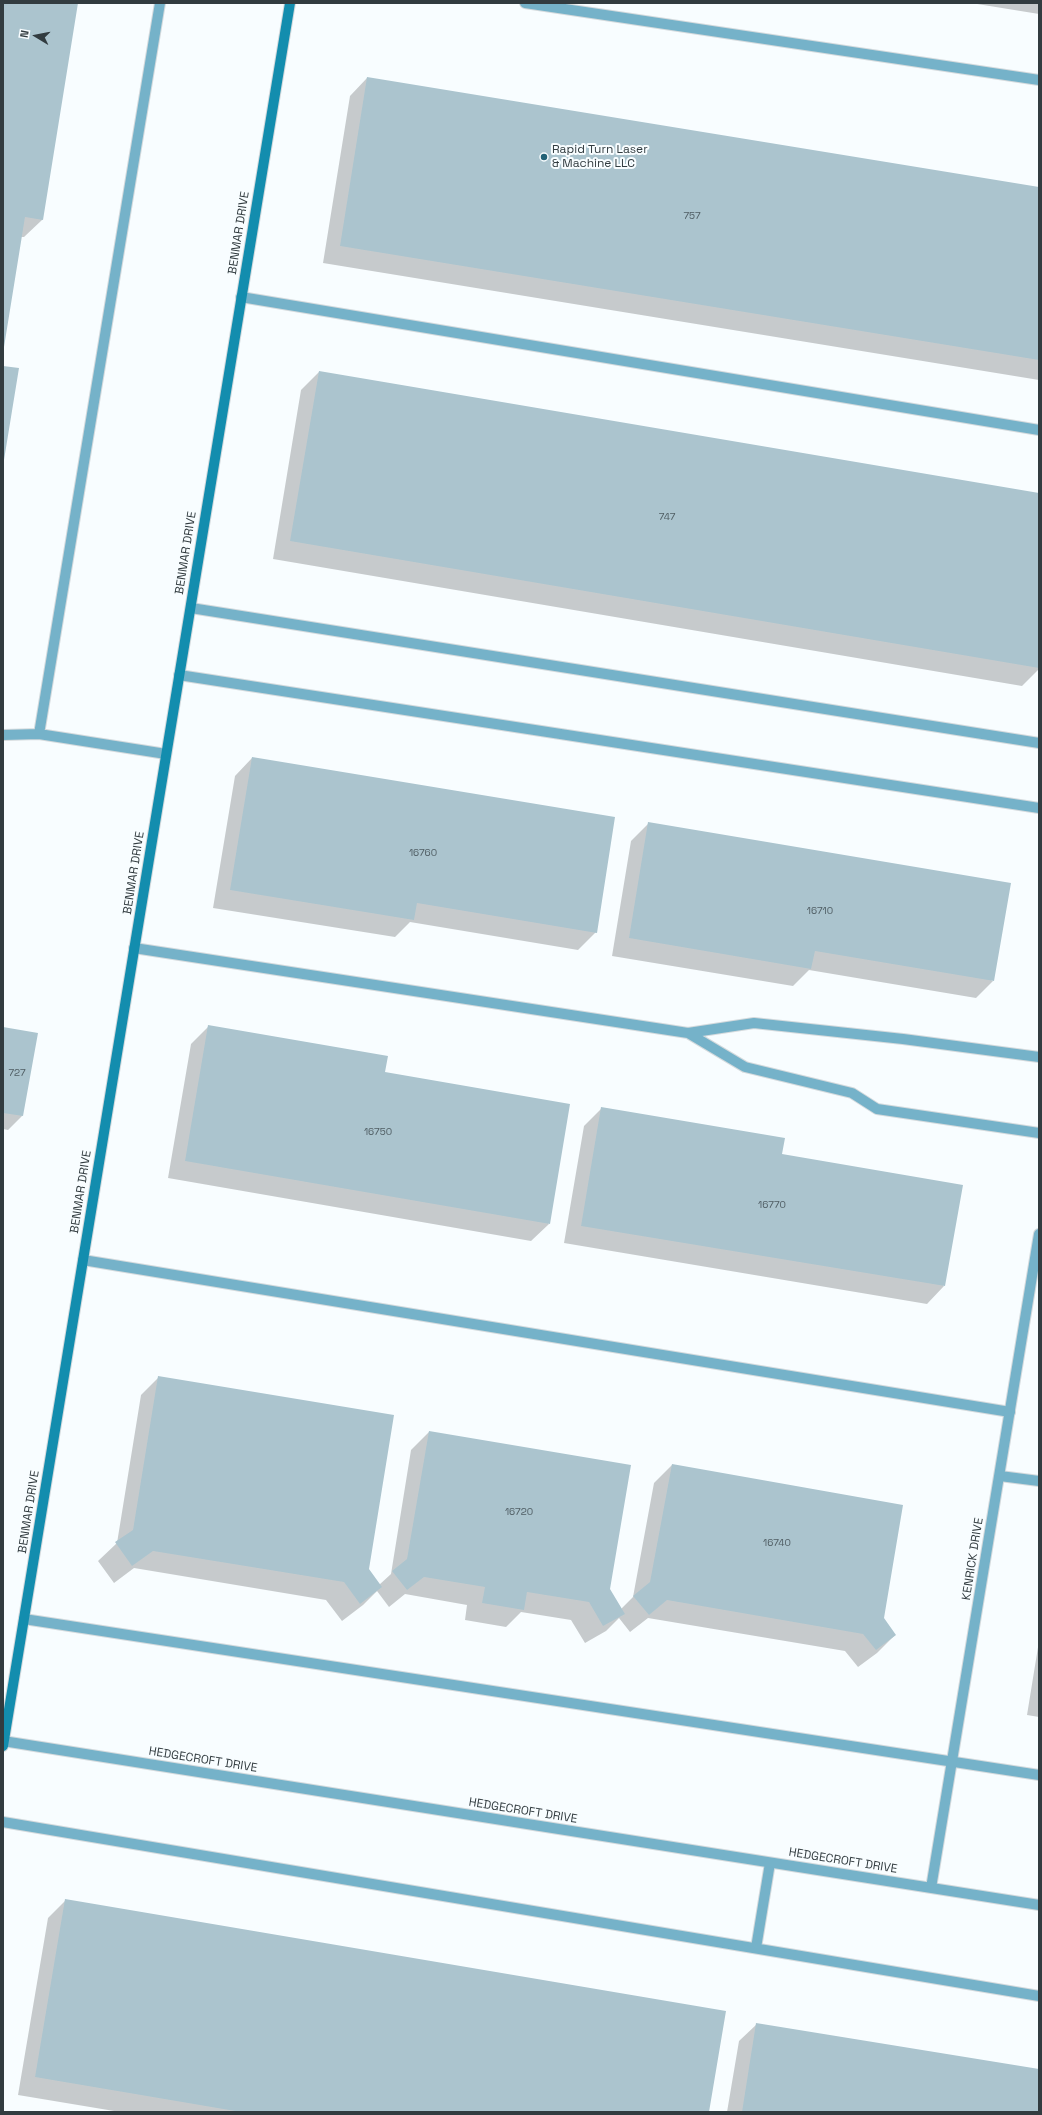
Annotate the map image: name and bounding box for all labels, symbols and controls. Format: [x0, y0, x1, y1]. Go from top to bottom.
north arrow [16, 16, 56, 56]
text: N [17, 29, 32, 39]
place label: Rapid Turn Laser & Machine LLC [552, 143, 648, 171]
marker: Rapid Turn Laser & Machine LLC [539, 152, 549, 162]
street label: BENMAR DRIVE [225, 190, 253, 276]
house number: 757 [683, 210, 701, 222]
street label: BENMAR DRIVE [172, 510, 200, 596]
house number: 747 [659, 511, 675, 523]
street label: BENMAR DRIVE [120, 830, 148, 916]
house number: 16760 [409, 847, 437, 859]
house number: 16710 [807, 905, 833, 917]
house number: 727 [8, 1067, 26, 1079]
house number: 16750 [364, 1126, 392, 1138]
street label: BENMAR DRIVE [67, 1149, 95, 1235]
house number: 16770 [758, 1199, 786, 1211]
street label: BENMAR DRIVE [15, 1469, 43, 1555]
house number: 16720 [505, 1506, 533, 1518]
street label: KENRICK DRIVE [959, 1517, 987, 1601]
house number: 16740 [763, 1537, 791, 1549]
street label: HEDGECROFT DRIVE [148, 1744, 258, 1776]
street label: HEDGECROFT DRIVE [468, 1795, 578, 1827]
street label: HEDGECROFT DRIVE [788, 1845, 898, 1877]

